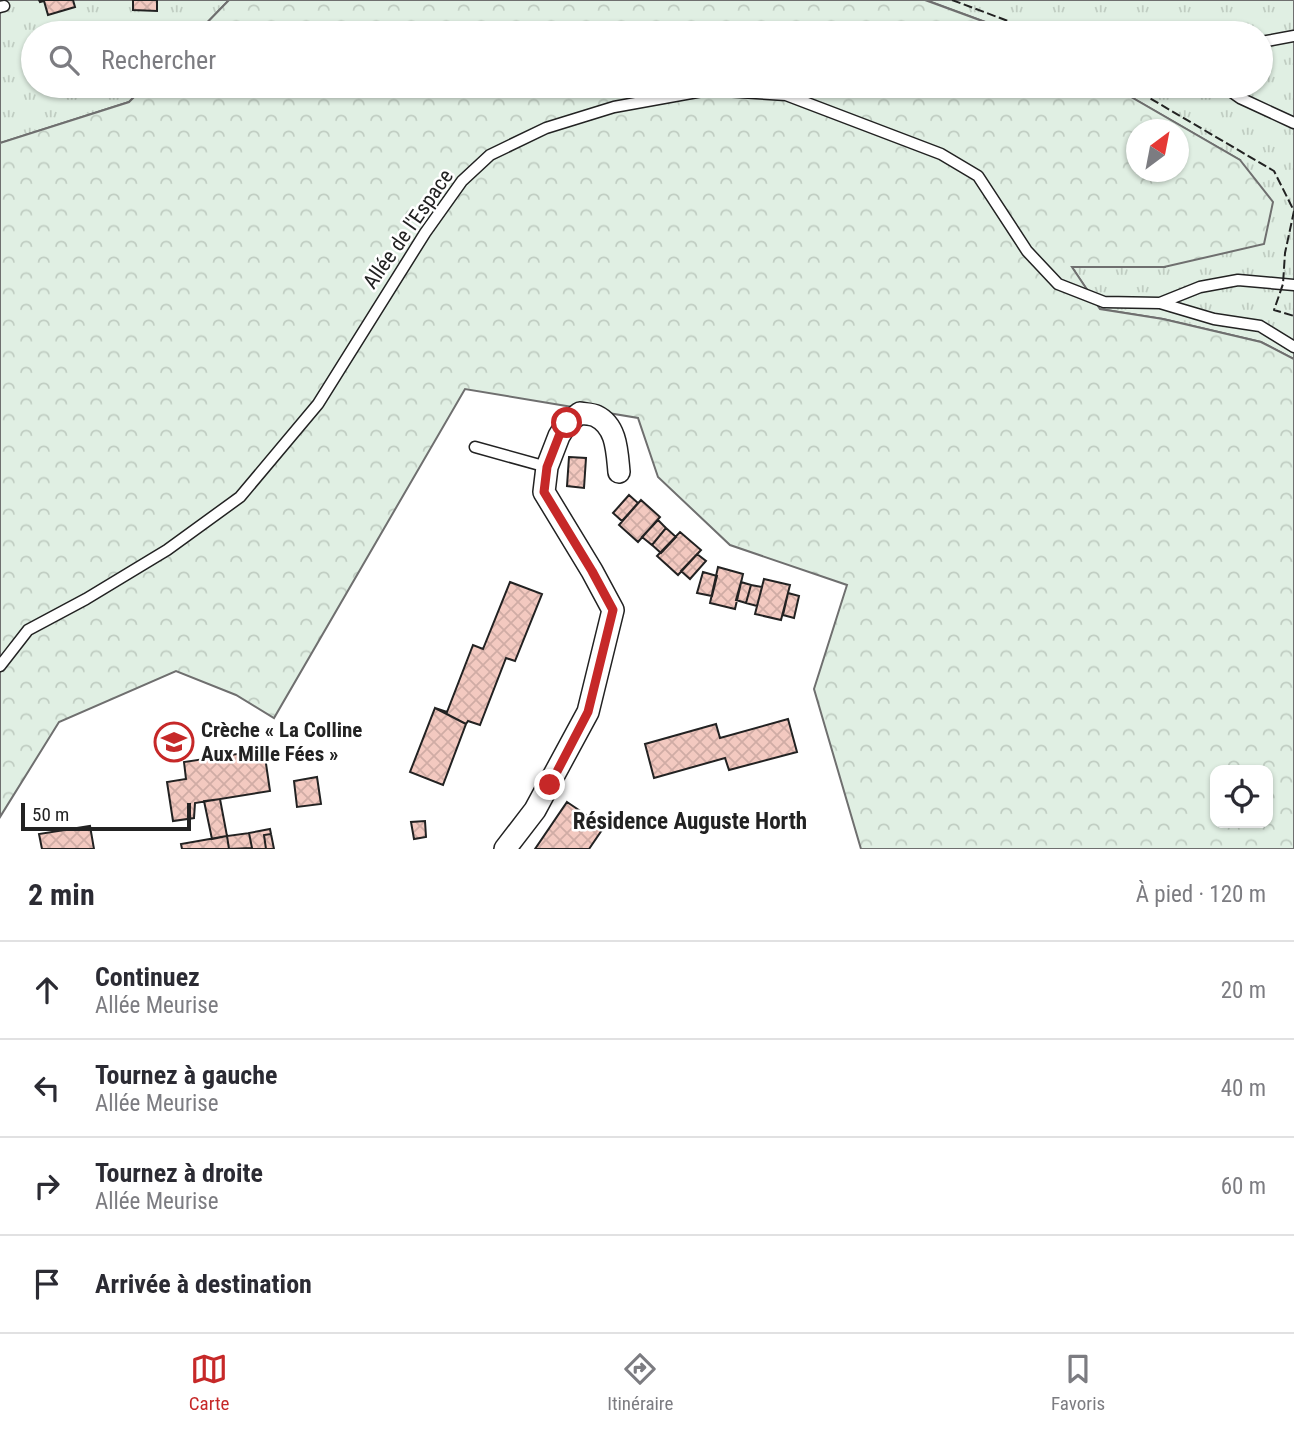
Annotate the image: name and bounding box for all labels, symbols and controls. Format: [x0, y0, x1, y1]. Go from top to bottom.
search box [21, 21, 1273, 98]
icon: search [45, 41, 83, 79]
text: Rechercher [101, 45, 216, 75]
north arrow [1126, 119, 1189, 182]
street label: Allée de l'Espace [358, 165, 458, 293]
route start [551, 407, 582, 438]
place label: Crèche « La Colline Aux Mille Fées » [201, 718, 362, 766]
school or university icon: Crèche « La Colline Aux Mille Fées » [153, 721, 195, 763]
map controls [1210, 765, 1273, 828]
button: locate [1210, 765, 1273, 828]
route end [534, 769, 565, 800]
scale bar [21, 800, 191, 832]
text: 50 m [32, 803, 69, 826]
district label: Résidence Auguste Horth [573, 808, 807, 835]
text: 2 min [28, 877, 95, 912]
text: À pied · 120 m [1136, 881, 1266, 908]
text: Continuez [95, 962, 200, 992]
icon: ahead [28, 971, 66, 1009]
text: 20 m [1221, 977, 1266, 1004]
text: Allée Meurise [95, 992, 219, 1019]
text: Tournez à gauche [95, 1060, 277, 1090]
icon: left [28, 1069, 66, 1107]
text: 40 m [1221, 1075, 1266, 1102]
text: Allée Meurise [95, 1090, 219, 1117]
text: Tournez à droite [95, 1158, 263, 1188]
icon: right [28, 1167, 66, 1205]
text: 60 m [1221, 1173, 1266, 1200]
text: Allée Meurise [95, 1188, 219, 1215]
icon: arrive [28, 1265, 66, 1303]
text: Arrivée à destination [95, 1269, 312, 1299]
tab: Carte [189, 1350, 229, 1415]
tab: Itinéraire [607, 1350, 673, 1415]
tab: Favoris [1051, 1350, 1105, 1415]

